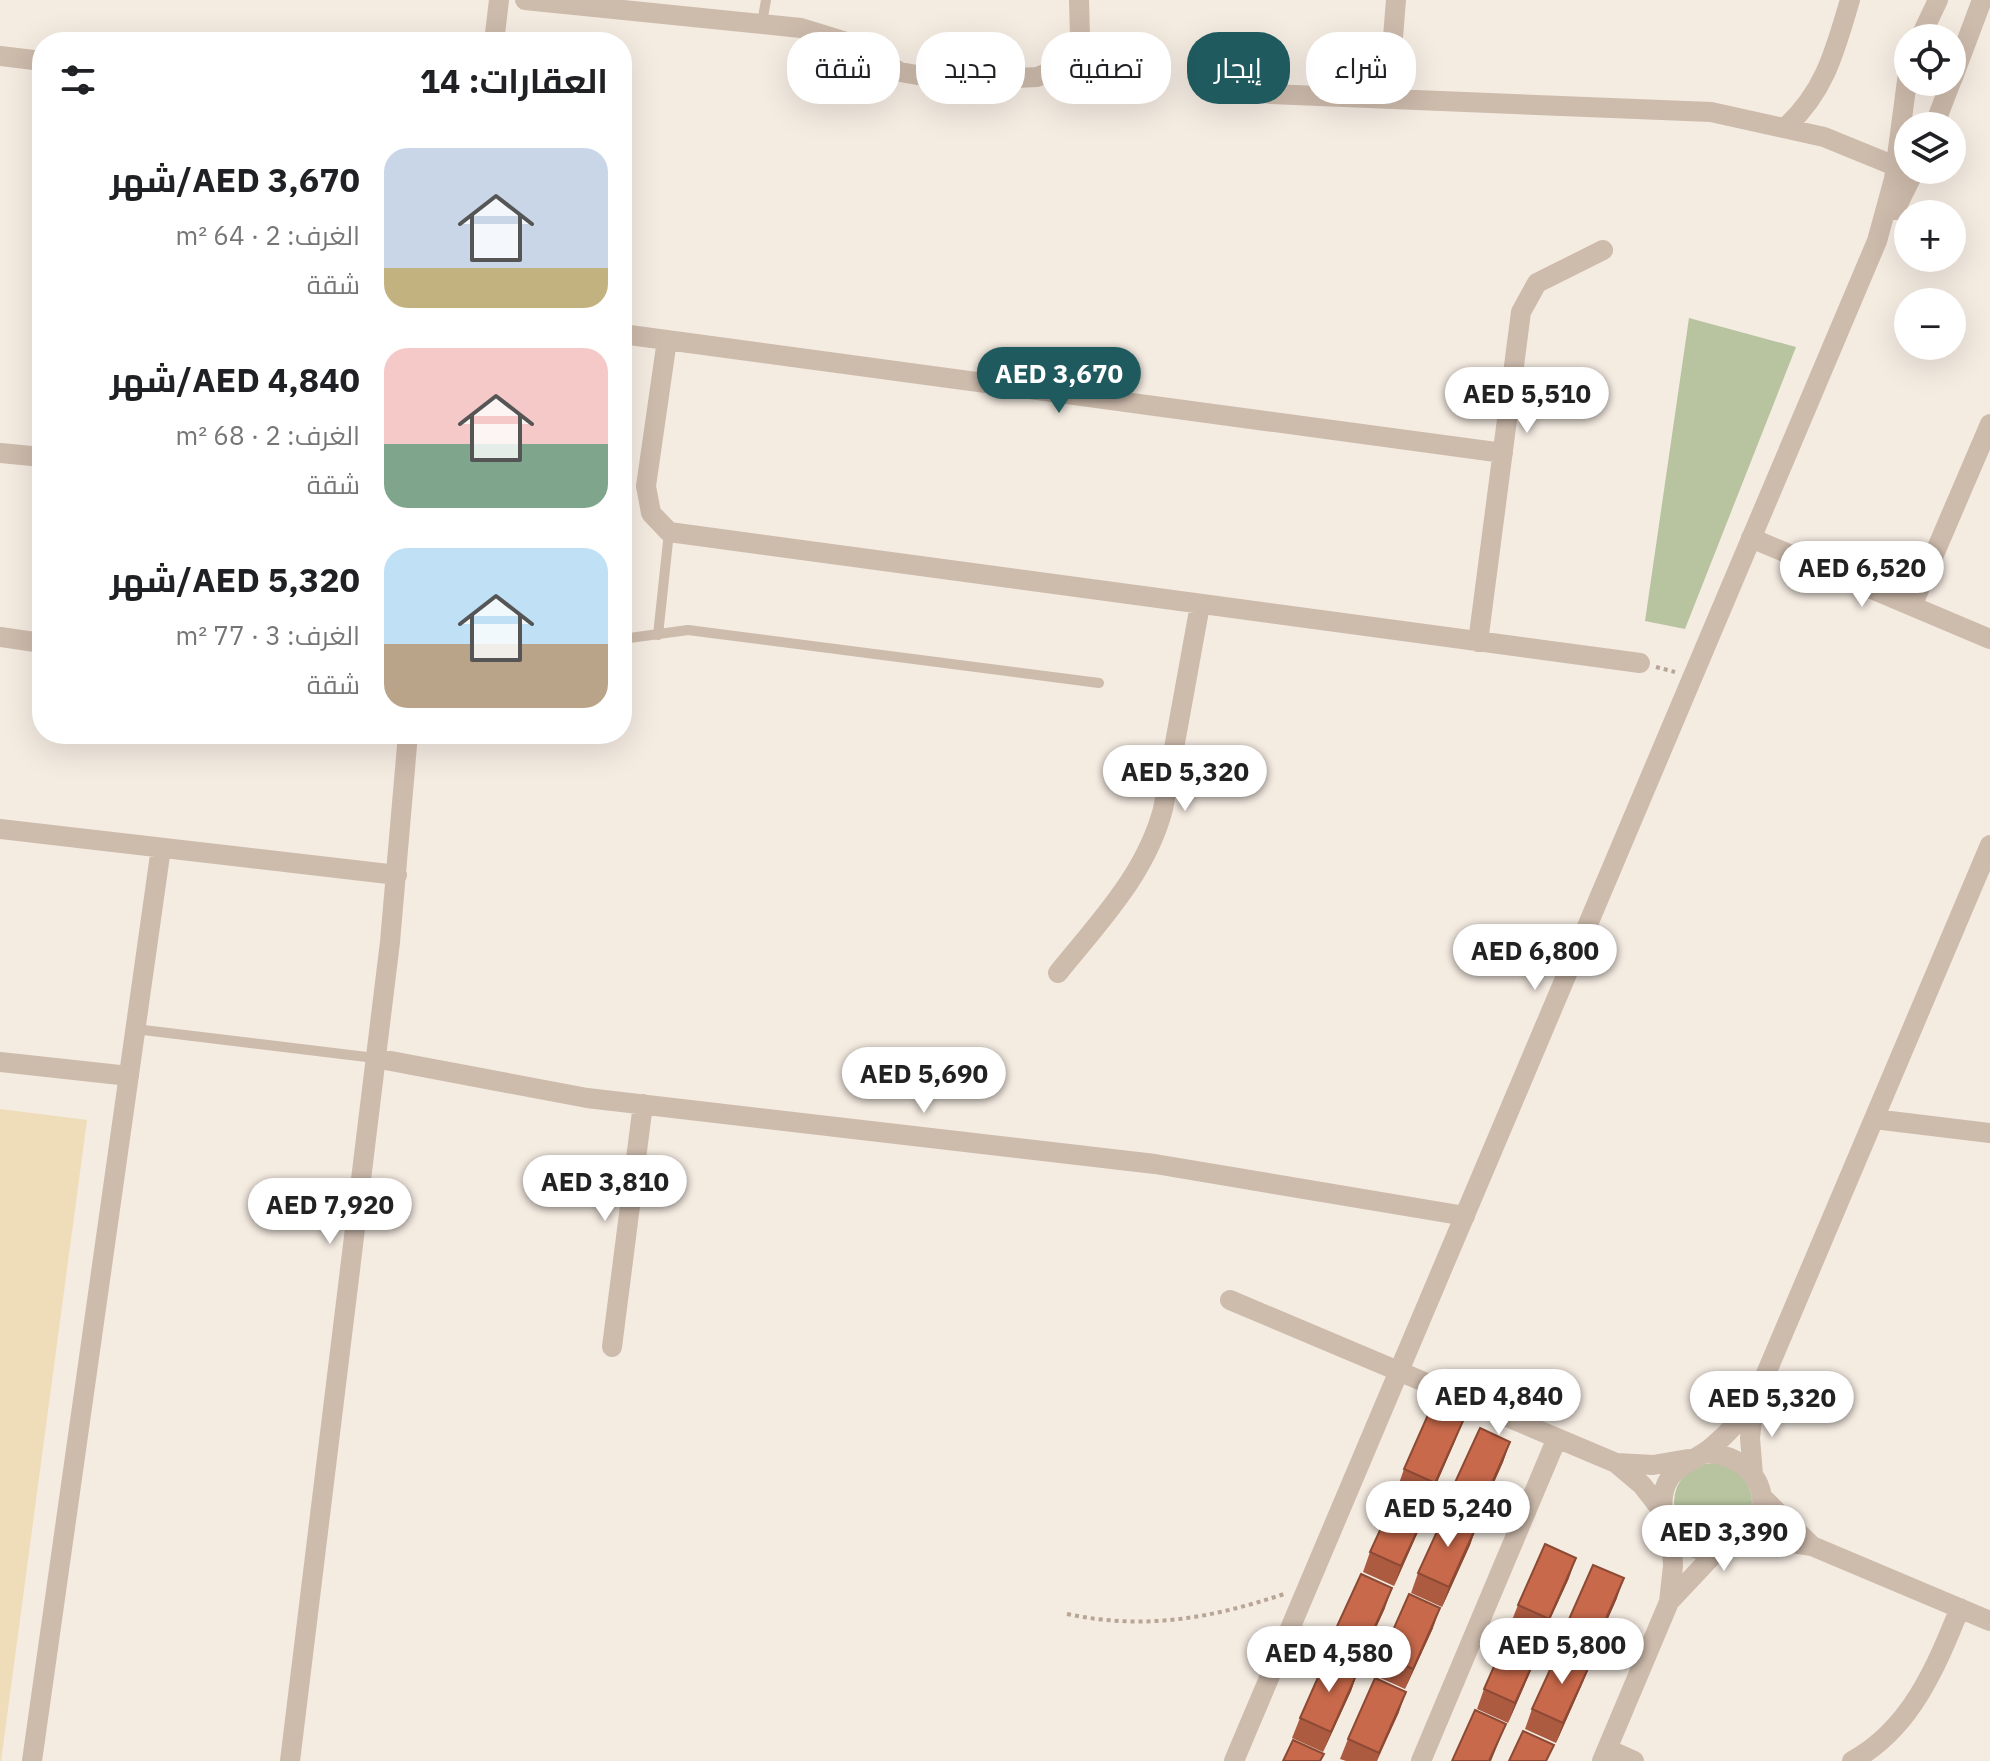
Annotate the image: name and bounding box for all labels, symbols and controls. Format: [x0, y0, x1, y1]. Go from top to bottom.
map controls [1894, 24, 1966, 360]
button: locate [1894, 24, 1966, 96]
chip: شقة [787, 32, 900, 104]
chip: جديد [916, 32, 1025, 104]
chip: تصفية [1041, 32, 1171, 104]
chip: إيجار [1187, 32, 1290, 104]
chip: شراء [1306, 32, 1416, 104]
icon: filters [56, 58, 100, 102]
text: العقارات: 14 [420, 58, 608, 102]
button: layers [1894, 112, 1966, 184]
text: AED 3,670/شهر [110, 157, 360, 201]
icon: home [448, 180, 544, 276]
button: + [1894, 200, 1966, 272]
text: الغرف: 2 · 64 m² [176, 218, 360, 252]
text: شقة [307, 267, 360, 301]
button: − [1894, 288, 1966, 360]
pin: AED 3,670 [967, 347, 1151, 415]
text: AED 3,670 [995, 356, 1123, 390]
text: AED 4,840/شهر [110, 357, 360, 401]
pin: AED 5,510 [1435, 367, 1619, 435]
text: AED 5,510 [1463, 376, 1591, 410]
icon: home [448, 380, 544, 476]
text: الغرف: 2 · 68 m² [176, 418, 360, 452]
text: شقة [307, 467, 360, 501]
pin: AED 6,520 [1770, 541, 1954, 609]
text: AED 6,520 [1798, 550, 1926, 584]
text: AED 5,320/شهر [110, 557, 360, 601]
icon: home [448, 580, 544, 676]
text: الغرف: 3 · 77 m² [176, 618, 360, 652]
text: شقة [307, 667, 360, 701]
pin: AED 5,320 [1093, 745, 1277, 813]
text: AED 5,320 [1121, 754, 1249, 788]
pin: AED 6,800 [1443, 924, 1627, 992]
text: AED 6,800 [1471, 933, 1599, 967]
pin: AED 5,690 [832, 1047, 1016, 1115]
text: AED 5,690 [860, 1056, 988, 1090]
pin: AED 3,810 [513, 1155, 697, 1223]
text: AED 3,810 [541, 1164, 669, 1198]
pin: AED 7,920 [238, 1178, 422, 1246]
text: AED 7,920 [266, 1187, 394, 1221]
pin: AED 4,840 [1407, 1369, 1591, 1437]
pin: AED 5,320 [1680, 1371, 1864, 1439]
text: AED 4,840 [1435, 1378, 1563, 1412]
text: AED 5,320 [1708, 1380, 1836, 1414]
pin: AED 5,240 [1356, 1481, 1540, 1549]
text: AED 5,240 [1384, 1490, 1512, 1524]
pin: AED 3,390 [1632, 1505, 1816, 1573]
text: AED 3,390 [1660, 1514, 1788, 1548]
pin: AED 5,800 [1470, 1618, 1654, 1686]
pin: AED 4,580 [1237, 1626, 1421, 1694]
text: AED 5,800 [1498, 1627, 1626, 1661]
text: AED 4,580 [1265, 1635, 1393, 1669]

